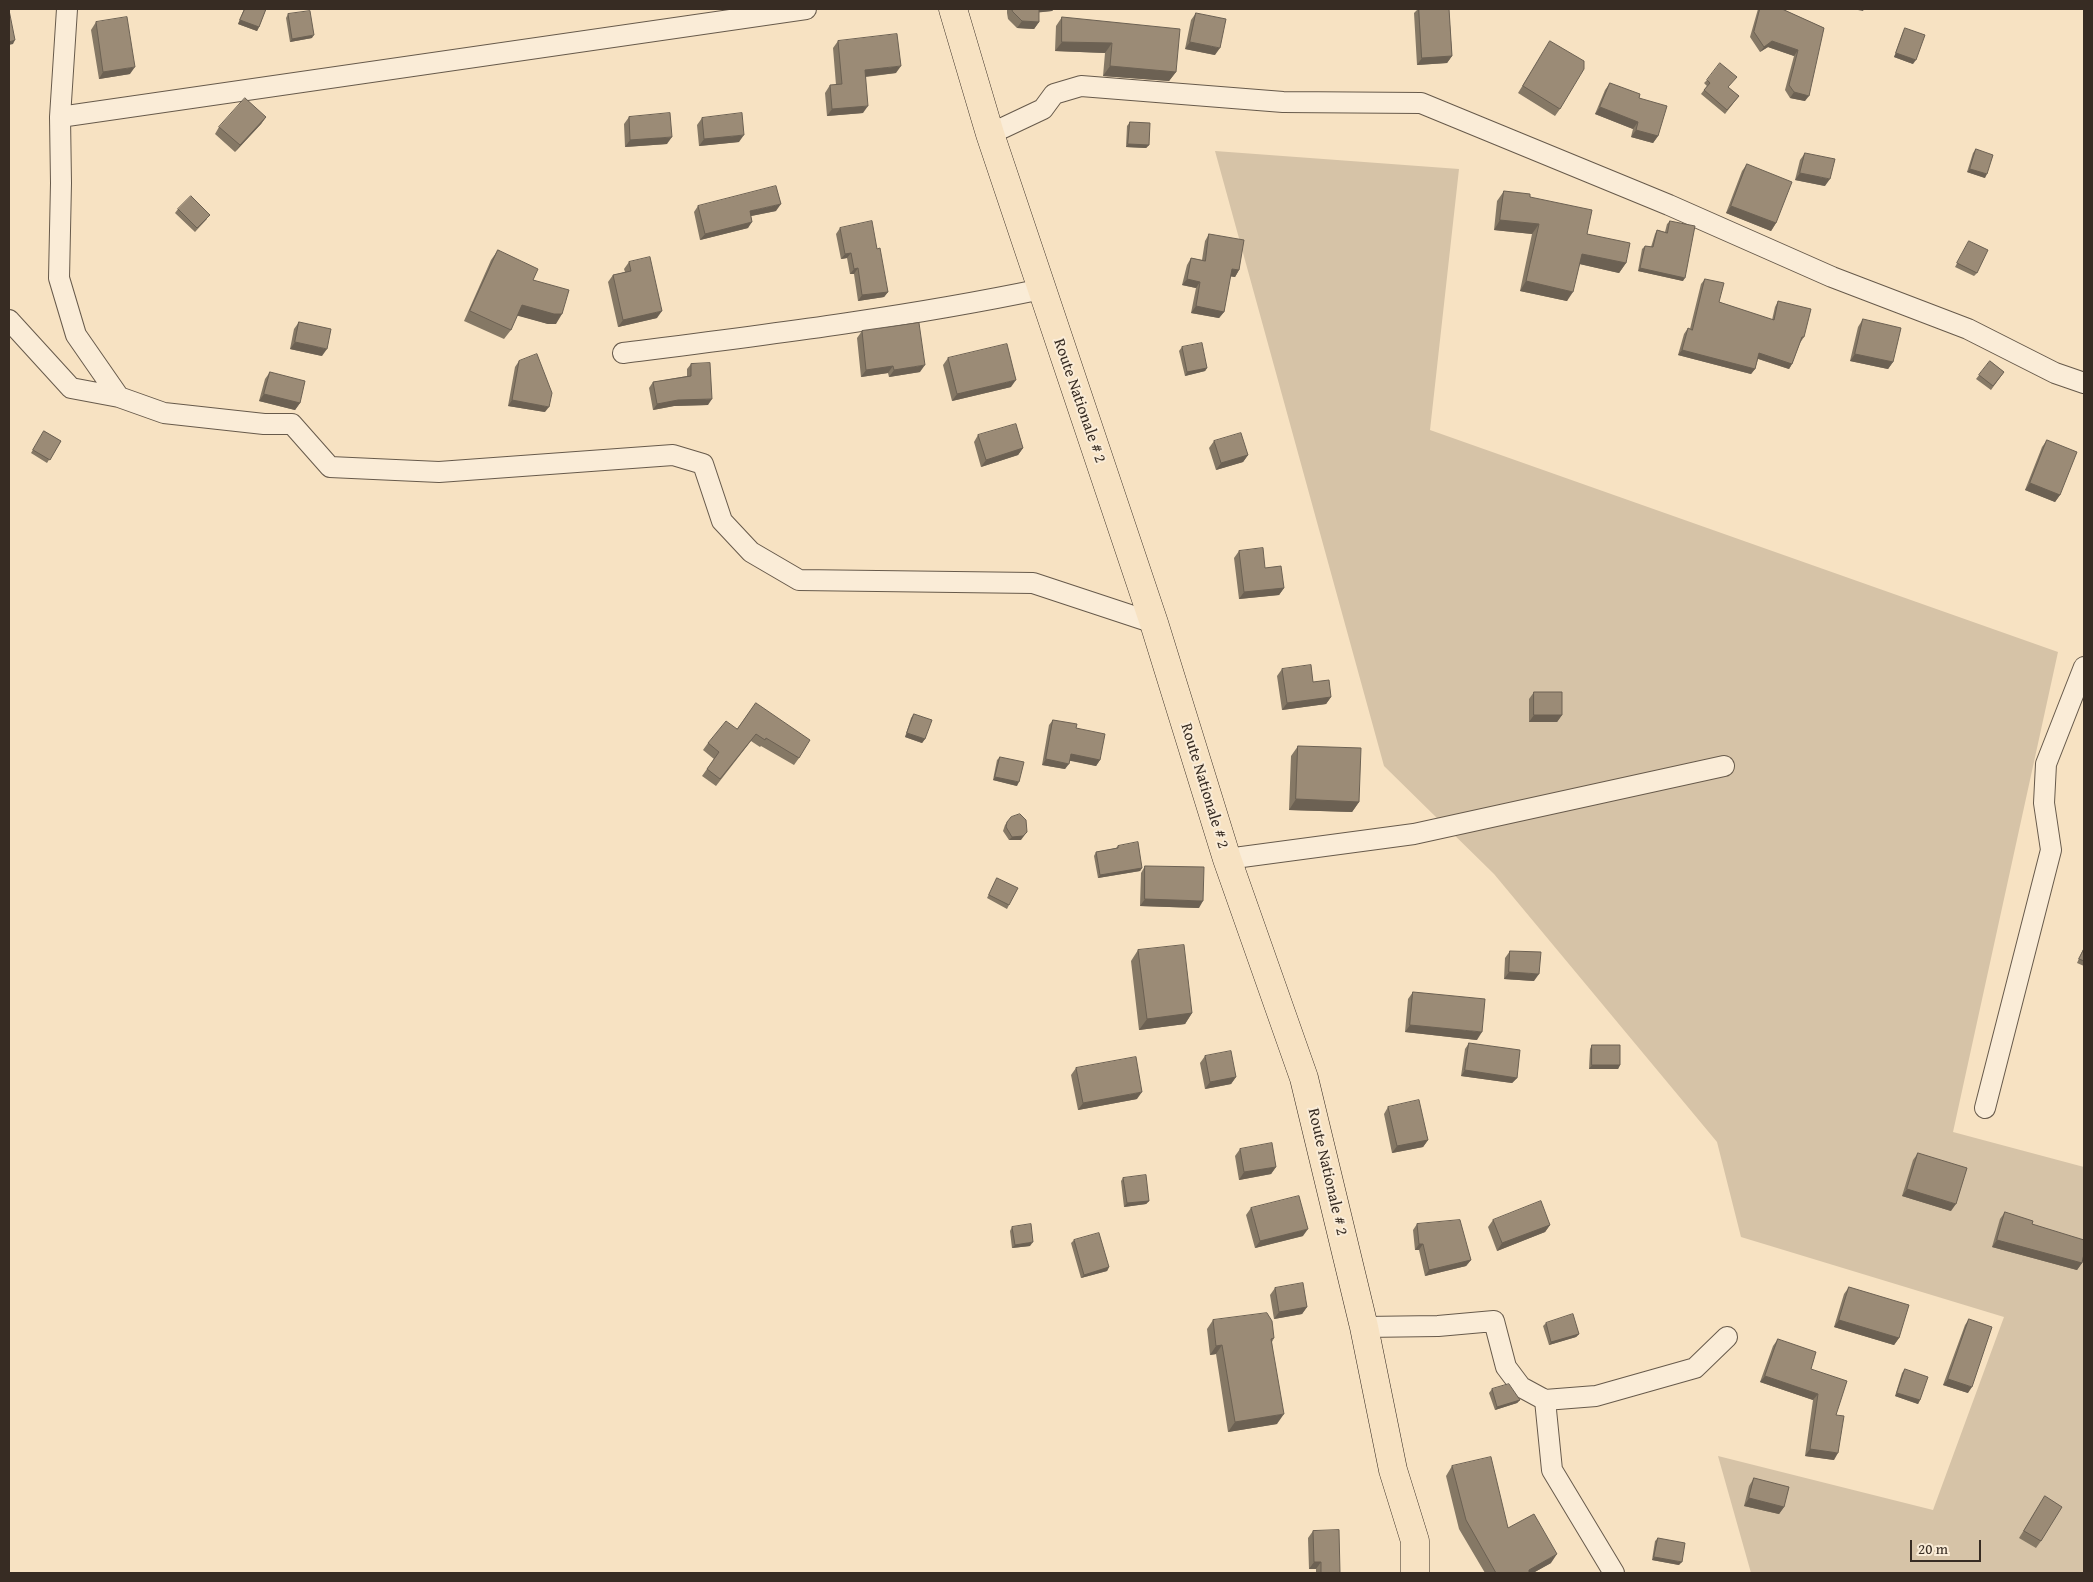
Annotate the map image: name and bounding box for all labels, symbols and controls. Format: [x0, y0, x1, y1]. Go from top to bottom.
street label: Route Nationale # 2 [1049, 336, 1109, 466]
street label: Route Nationale # 2 [1176, 721, 1232, 851]
street label: Route Nationale # 2 [1303, 1106, 1351, 1238]
scale bar [1913, 1530, 1984, 1562]
text: 20 m [1918, 1538, 1948, 1559]

